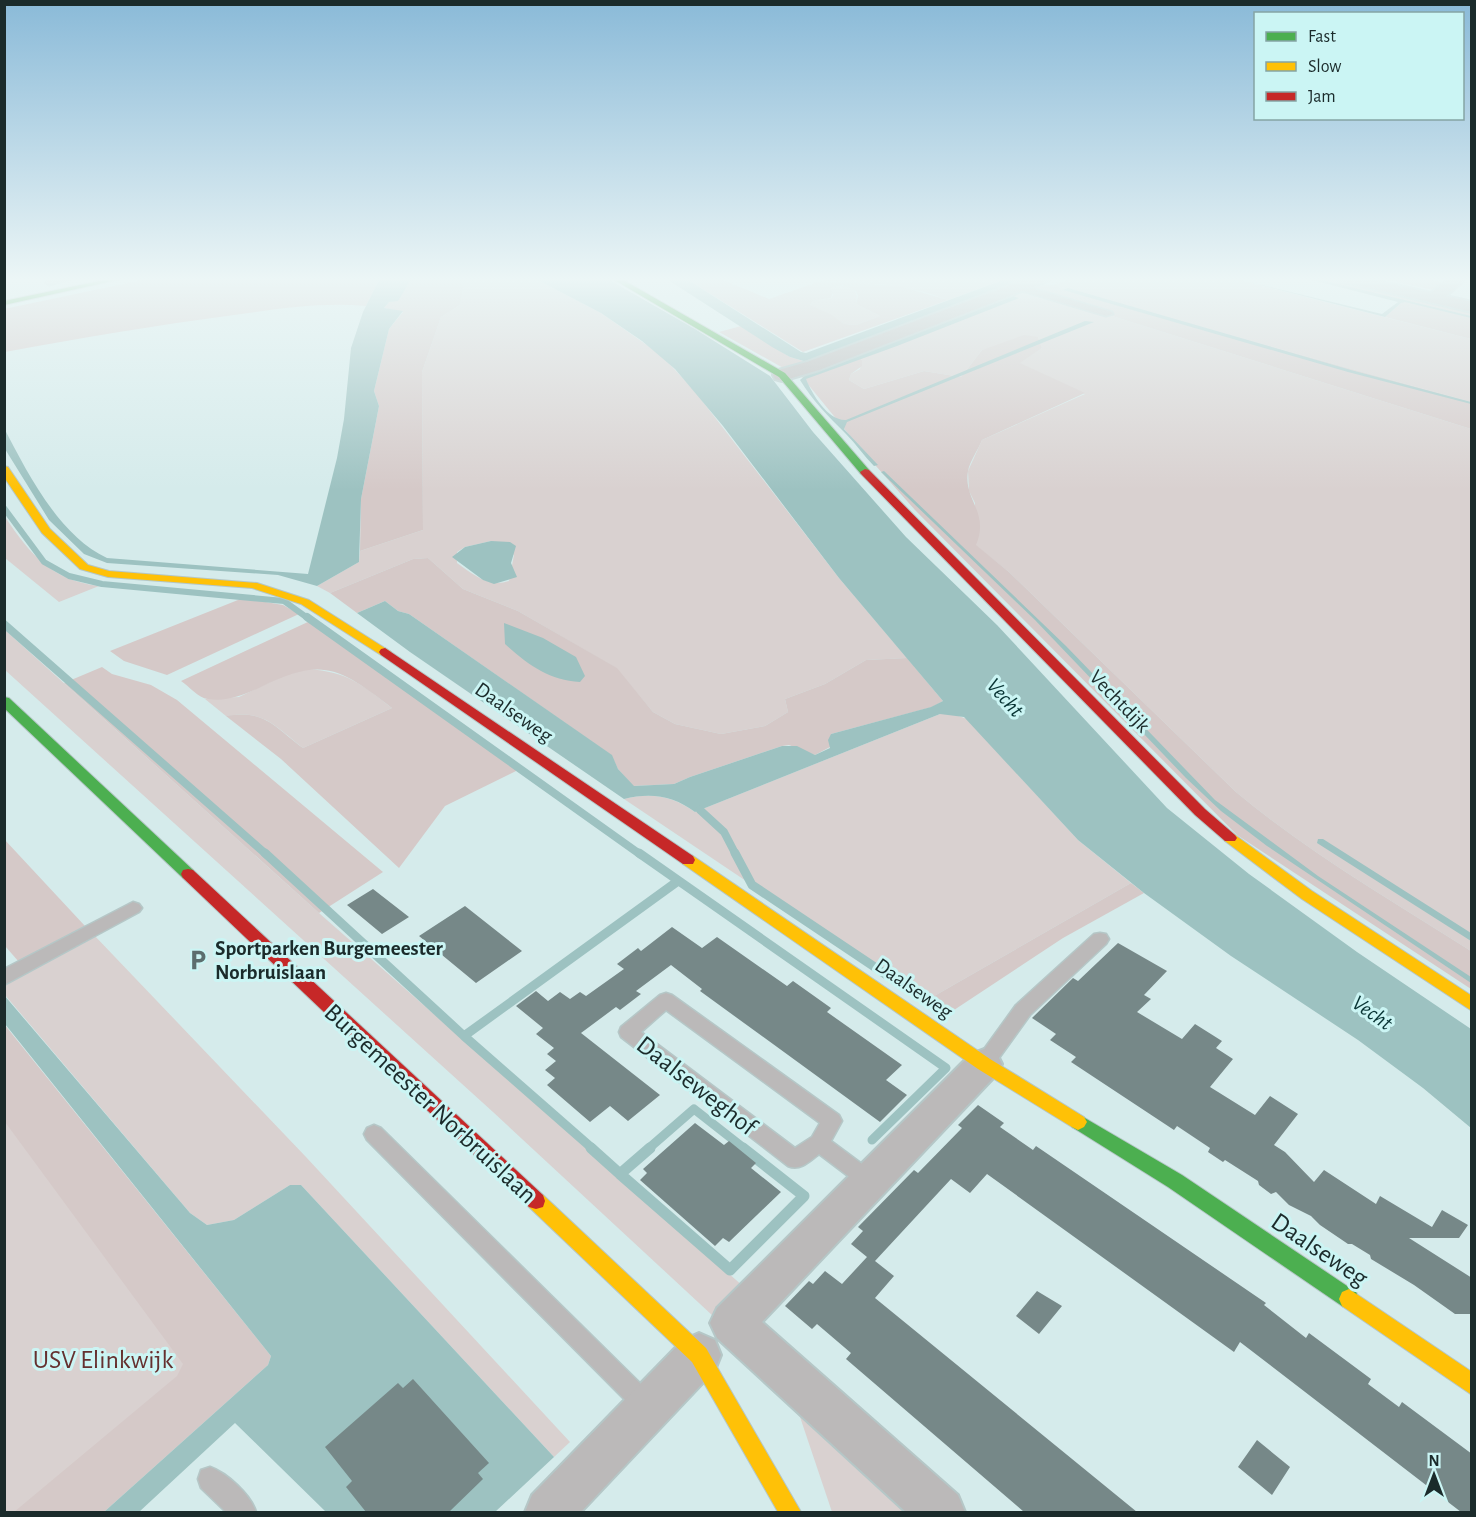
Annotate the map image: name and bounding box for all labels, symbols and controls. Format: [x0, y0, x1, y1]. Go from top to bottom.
legend [1254, 12, 1464, 120]
text: Fast [1308, 28, 1336, 46]
text: Slow [1308, 58, 1341, 76]
text: Jam [1308, 88, 1336, 106]
street label: Vechtdijk [1085, 666, 1154, 737]
water label: Vecht [982, 674, 1029, 722]
street label: Daalseweg [471, 678, 557, 747]
place label: Sportparken Burgemeester Norbruislaan [215, 938, 444, 983]
parking icon: Sportparken Burgemeester Norbruislaan [186, 948, 210, 972]
street label: Daalseweg [871, 954, 957, 1023]
water label: Vecht [1348, 991, 1397, 1035]
street label: Burgemeester Norbruislaan [319, 999, 541, 1209]
street label: Daalseweghof [632, 1031, 763, 1142]
street label: Daalseweg [1266, 1208, 1373, 1292]
park label: USV Elinkwijk [33, 1347, 173, 1373]
north arrow [1404, 1445, 1464, 1505]
text: N [1428, 1453, 1440, 1469]

